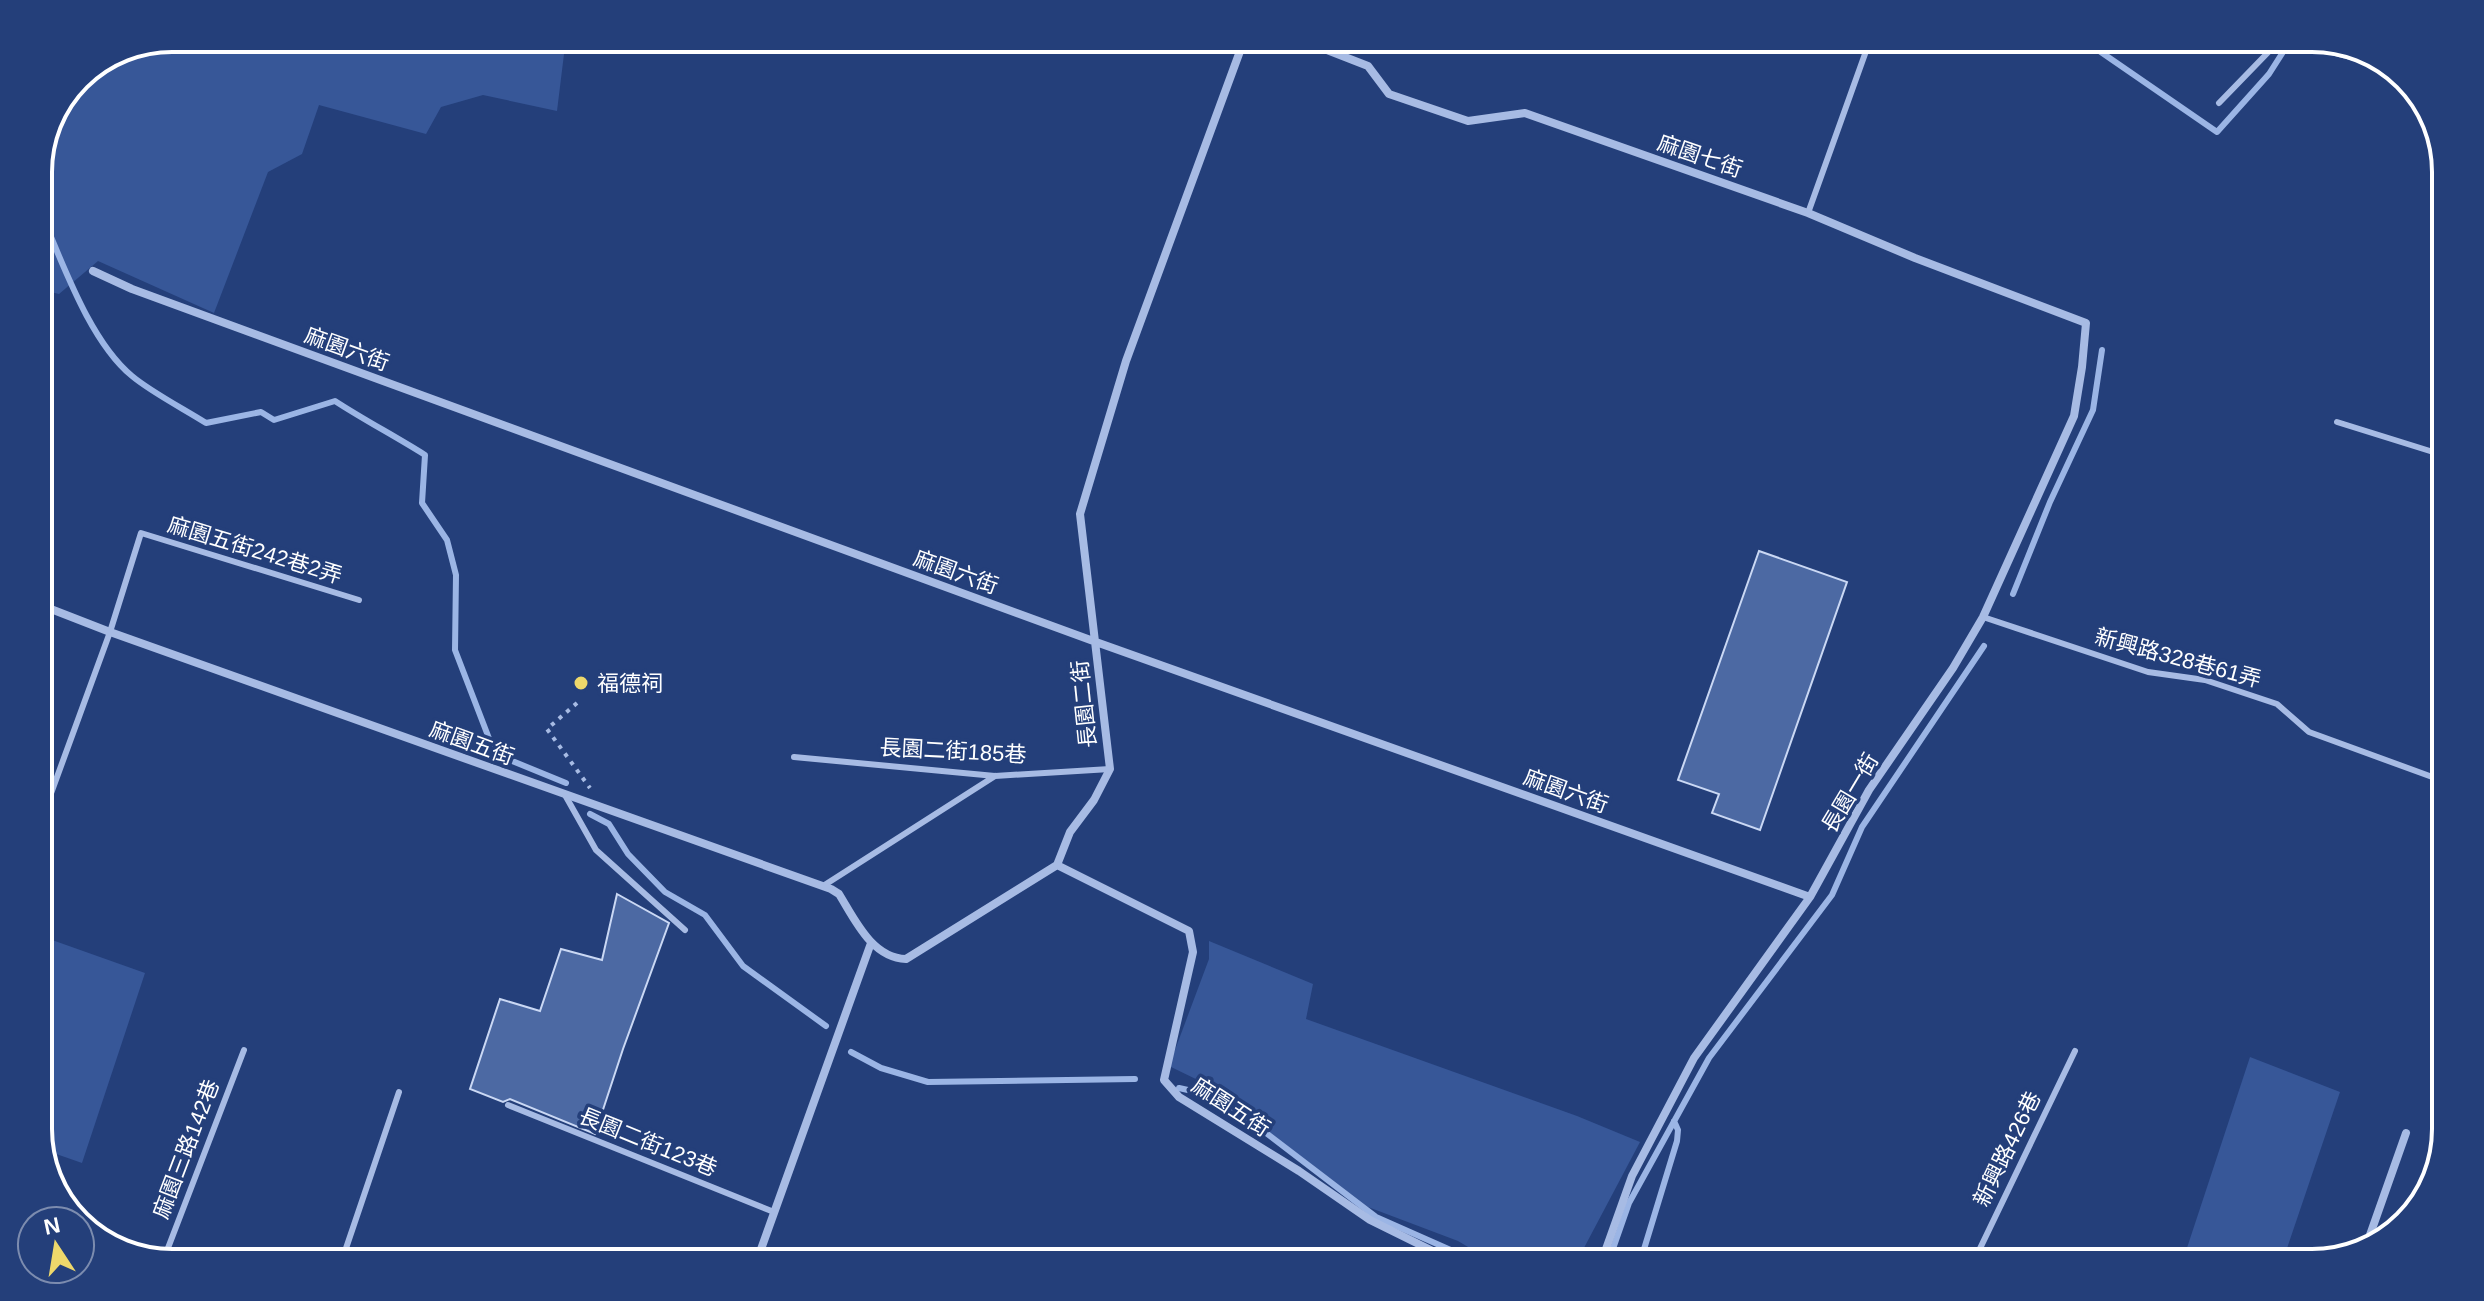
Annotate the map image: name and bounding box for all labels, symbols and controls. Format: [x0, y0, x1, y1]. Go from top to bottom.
street label: 麻園七街 [1654, 130, 1746, 182]
street label: 麻園六街 [301, 322, 393, 376]
street label: 麻園五街242巷2弄 [165, 512, 345, 588]
street label: 麻園六街 [910, 545, 1002, 599]
street label: 新興路328巷61弄 [2092, 624, 2264, 692]
street label: 長園二街 [1067, 659, 1101, 749]
place label: 福德祠 [597, 671, 663, 696]
marker: 福德祠 [572, 674, 590, 692]
street label: 麻園五街 [426, 716, 518, 770]
street label: 長園二街185巷 [879, 735, 1027, 767]
street label: 長園一街 [1817, 749, 1883, 837]
street label: 麻園六街 [1520, 764, 1612, 818]
street label: 麻園五街 [1187, 1073, 1275, 1141]
street label: 麻園三路142巷 [148, 1076, 224, 1222]
street label: 新興路426巷 [1968, 1087, 2046, 1211]
street label: 長園二街123巷 [575, 1103, 721, 1181]
north arrow [16, 1205, 96, 1285]
text: N [42, 1212, 62, 1240]

